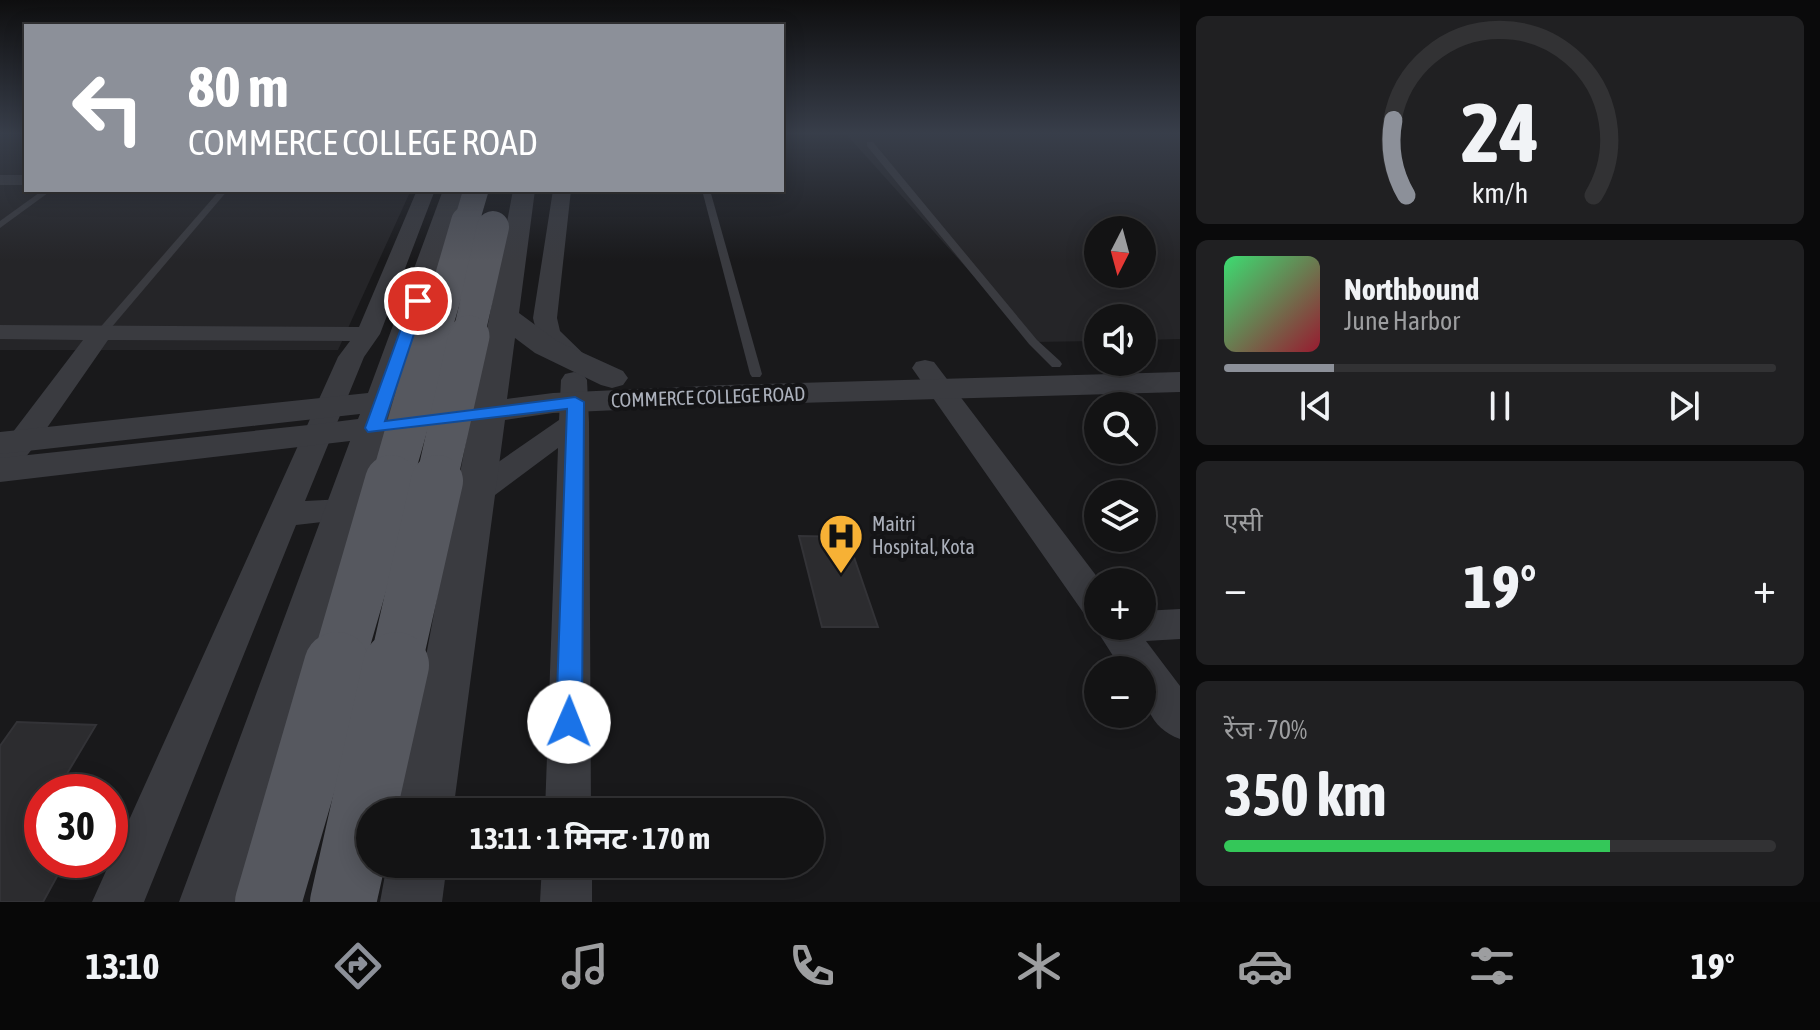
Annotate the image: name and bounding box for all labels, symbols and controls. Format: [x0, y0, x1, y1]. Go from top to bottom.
text: 80 m [188, 55, 289, 119]
icon: left [56, 56, 160, 160]
text: 24 [1461, 84, 1539, 180]
text: COMMERCE COLLEGE ROAD [188, 121, 538, 163]
text: km/h [1472, 176, 1528, 209]
north arrow [1084, 216, 1156, 288]
map controls [1084, 216, 1156, 728]
pin [384, 267, 452, 335]
text: Northbound [1344, 272, 1479, 306]
icon: arrive [396, 279, 440, 323]
button: sound [1084, 304, 1156, 376]
text: June Harbor [1344, 306, 1460, 336]
street label: COMMERCE COLLEGE ROAD [610, 382, 805, 411]
icon: previous [1294, 384, 1338, 428]
icon: pause [1478, 384, 1522, 428]
icon: next [1662, 384, 1706, 428]
button: search [1084, 392, 1156, 464]
button: layers [1084, 480, 1156, 552]
text: एसी [1224, 507, 1263, 537]
hospital icon: Maitri Hospital, Kota [817, 512, 865, 575]
place label: Maitri Hospital, Kota [872, 512, 975, 558]
text: 19° [1464, 552, 1536, 621]
text: − [1224, 562, 1247, 612]
text: + [1753, 562, 1776, 612]
button: + [1084, 568, 1156, 640]
button: − [1084, 656, 1156, 728]
position arrow [527, 680, 611, 764]
text: रेंज · 70% [1224, 715, 1307, 745]
text: 350 km [1224, 760, 1386, 829]
speed limit sign: 30 [24, 774, 128, 878]
text: 13:11 · 1 मिनट · 170 m [470, 821, 710, 855]
icon: directions [330, 938, 386, 994]
icon: music [557, 938, 613, 994]
icon: phone [784, 938, 840, 994]
icon: climate [1011, 938, 1067, 994]
icon: car [1237, 938, 1293, 994]
icon: filters [1464, 938, 1520, 994]
text: 13:10 [85, 945, 159, 987]
text: 19° [1691, 945, 1735, 987]

